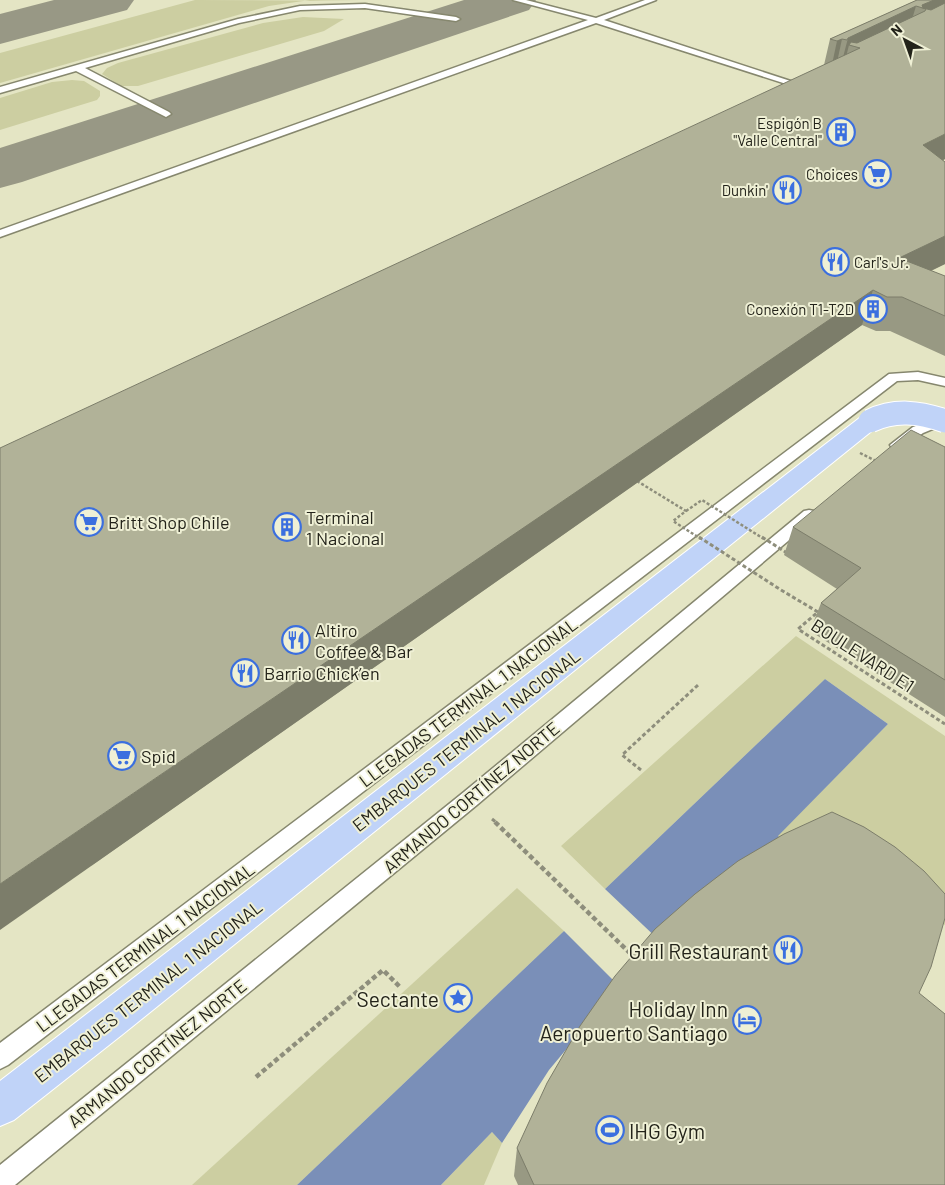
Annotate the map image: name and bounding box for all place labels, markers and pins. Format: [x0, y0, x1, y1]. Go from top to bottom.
place label: Espigón B "Valle Central" [733, 114, 822, 149]
building icon: Espigón B "Valle Central" [826, 117, 856, 147]
supermarket icon: Choices [862, 159, 892, 189]
place label: Choices [806, 165, 858, 183]
restaurant icon: Dunkin' [772, 175, 802, 205]
place label: Dunkin' [722, 181, 768, 199]
restaurant icon: Carl's Jr. [820, 247, 850, 277]
place label: Carl's Jr. [854, 253, 909, 271]
building icon: Conexión T1-T2D [858, 294, 888, 324]
place label: Conexión T1-T2D [746, 300, 854, 318]
place label: Terminal 1 Nacional [306, 506, 384, 549]
supermarket icon: Britt Shop Chile [74, 507, 104, 537]
place label: Britt Shop Chile [108, 511, 230, 533]
building icon: Terminal 1 Nacional [272, 512, 302, 542]
place label: Altiro Coffee & Bar [315, 619, 413, 662]
restaurant icon: Altiro Coffee & Bar [281, 625, 311, 655]
restaurant icon: Barrio Chick’en [230, 658, 260, 688]
place label: Barrio Chick’en [264, 662, 380, 684]
supermarket icon: Spid [107, 741, 137, 771]
place label: Spid [141, 745, 176, 767]
restaurant icon: Grill Restaurant [773, 935, 803, 965]
place label: Grill Restaurant [628, 938, 769, 963]
place icon: Sectante [443, 983, 473, 1013]
place label: Sectante [356, 986, 439, 1011]
place label: Holiday Inn Aeropuerto Santiago [540, 996, 728, 1045]
hotel icon: Holiday Inn Aeropuerto Santiago [732, 1005, 762, 1035]
sports icon: IHG Gym [595, 1115, 625, 1145]
place label: IHG Gym [629, 1118, 705, 1143]

